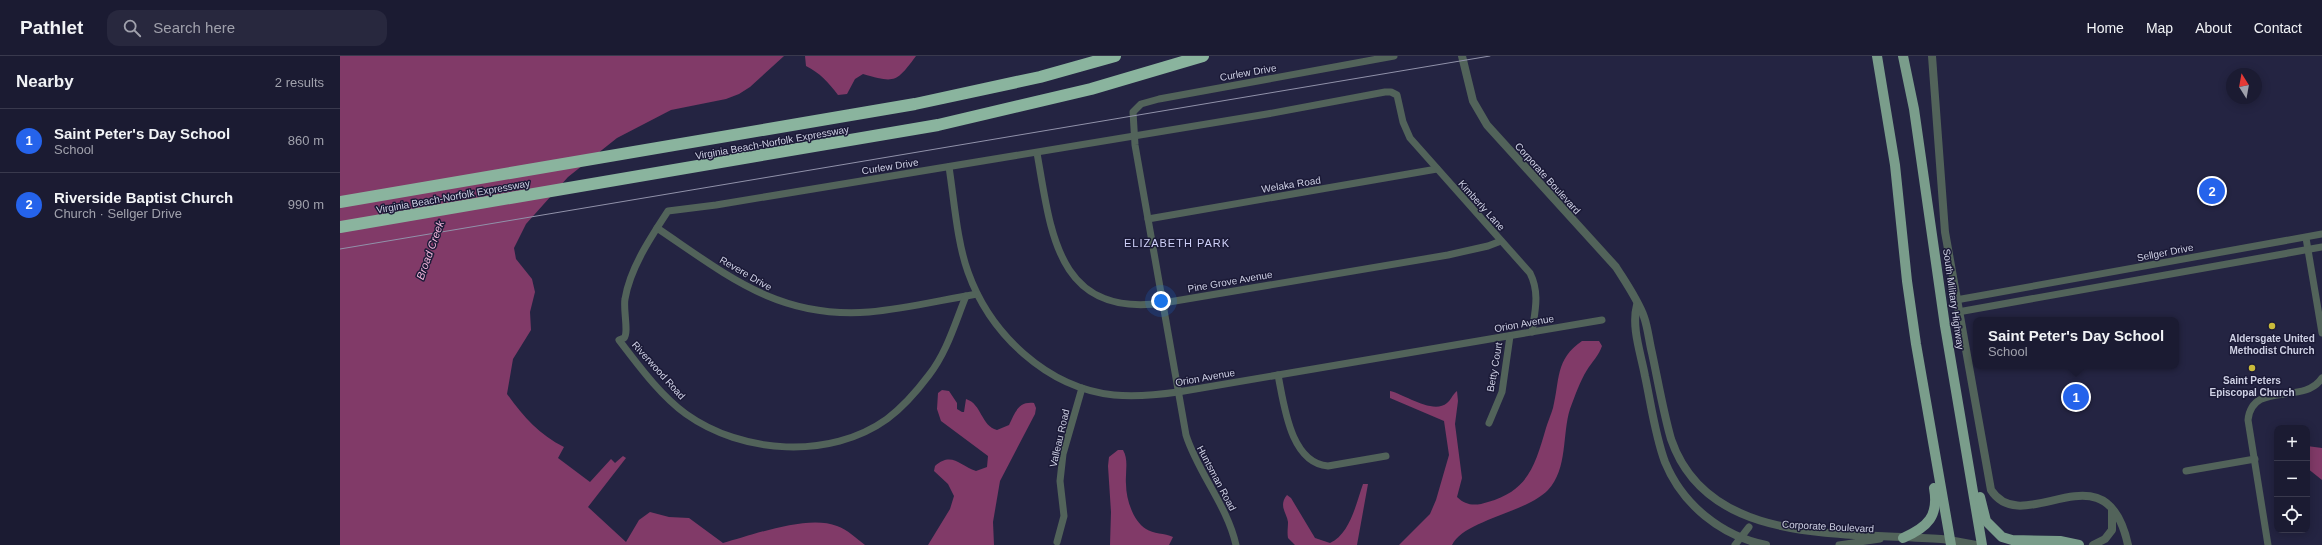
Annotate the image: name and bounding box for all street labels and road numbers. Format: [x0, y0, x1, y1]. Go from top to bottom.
street label: Curlew Drive [1219, 62, 1278, 83]
street label: Virginia Beach-Norfolk Expressway [694, 124, 850, 161]
street label: Corporate Boulevard [1513, 140, 1583, 216]
street label: Curlew Drive [861, 157, 920, 176]
street label: Welaka Road [1261, 174, 1321, 195]
street label: Virginia Beach-Norfolk Expressway [375, 178, 531, 215]
street label: Kimberly Lane [1456, 178, 1507, 233]
street label: Sellger Drive [2136, 242, 2195, 263]
street label: South Military Highway [1941, 248, 1966, 350]
street label: Revere Drive [718, 254, 774, 293]
street label: Pine Grove Avenue [1187, 269, 1274, 294]
street label: Orion Avenue [1493, 313, 1555, 334]
street label: Riverwood Road [630, 339, 687, 401]
street label: Betty Court [1485, 341, 1504, 393]
street label: Orion Avenue [1174, 367, 1236, 388]
street label: Valleau Road [1047, 408, 1072, 468]
street label: Huntsman Road [1195, 444, 1238, 513]
street label: Corporate Boulevard [1782, 519, 1874, 534]

